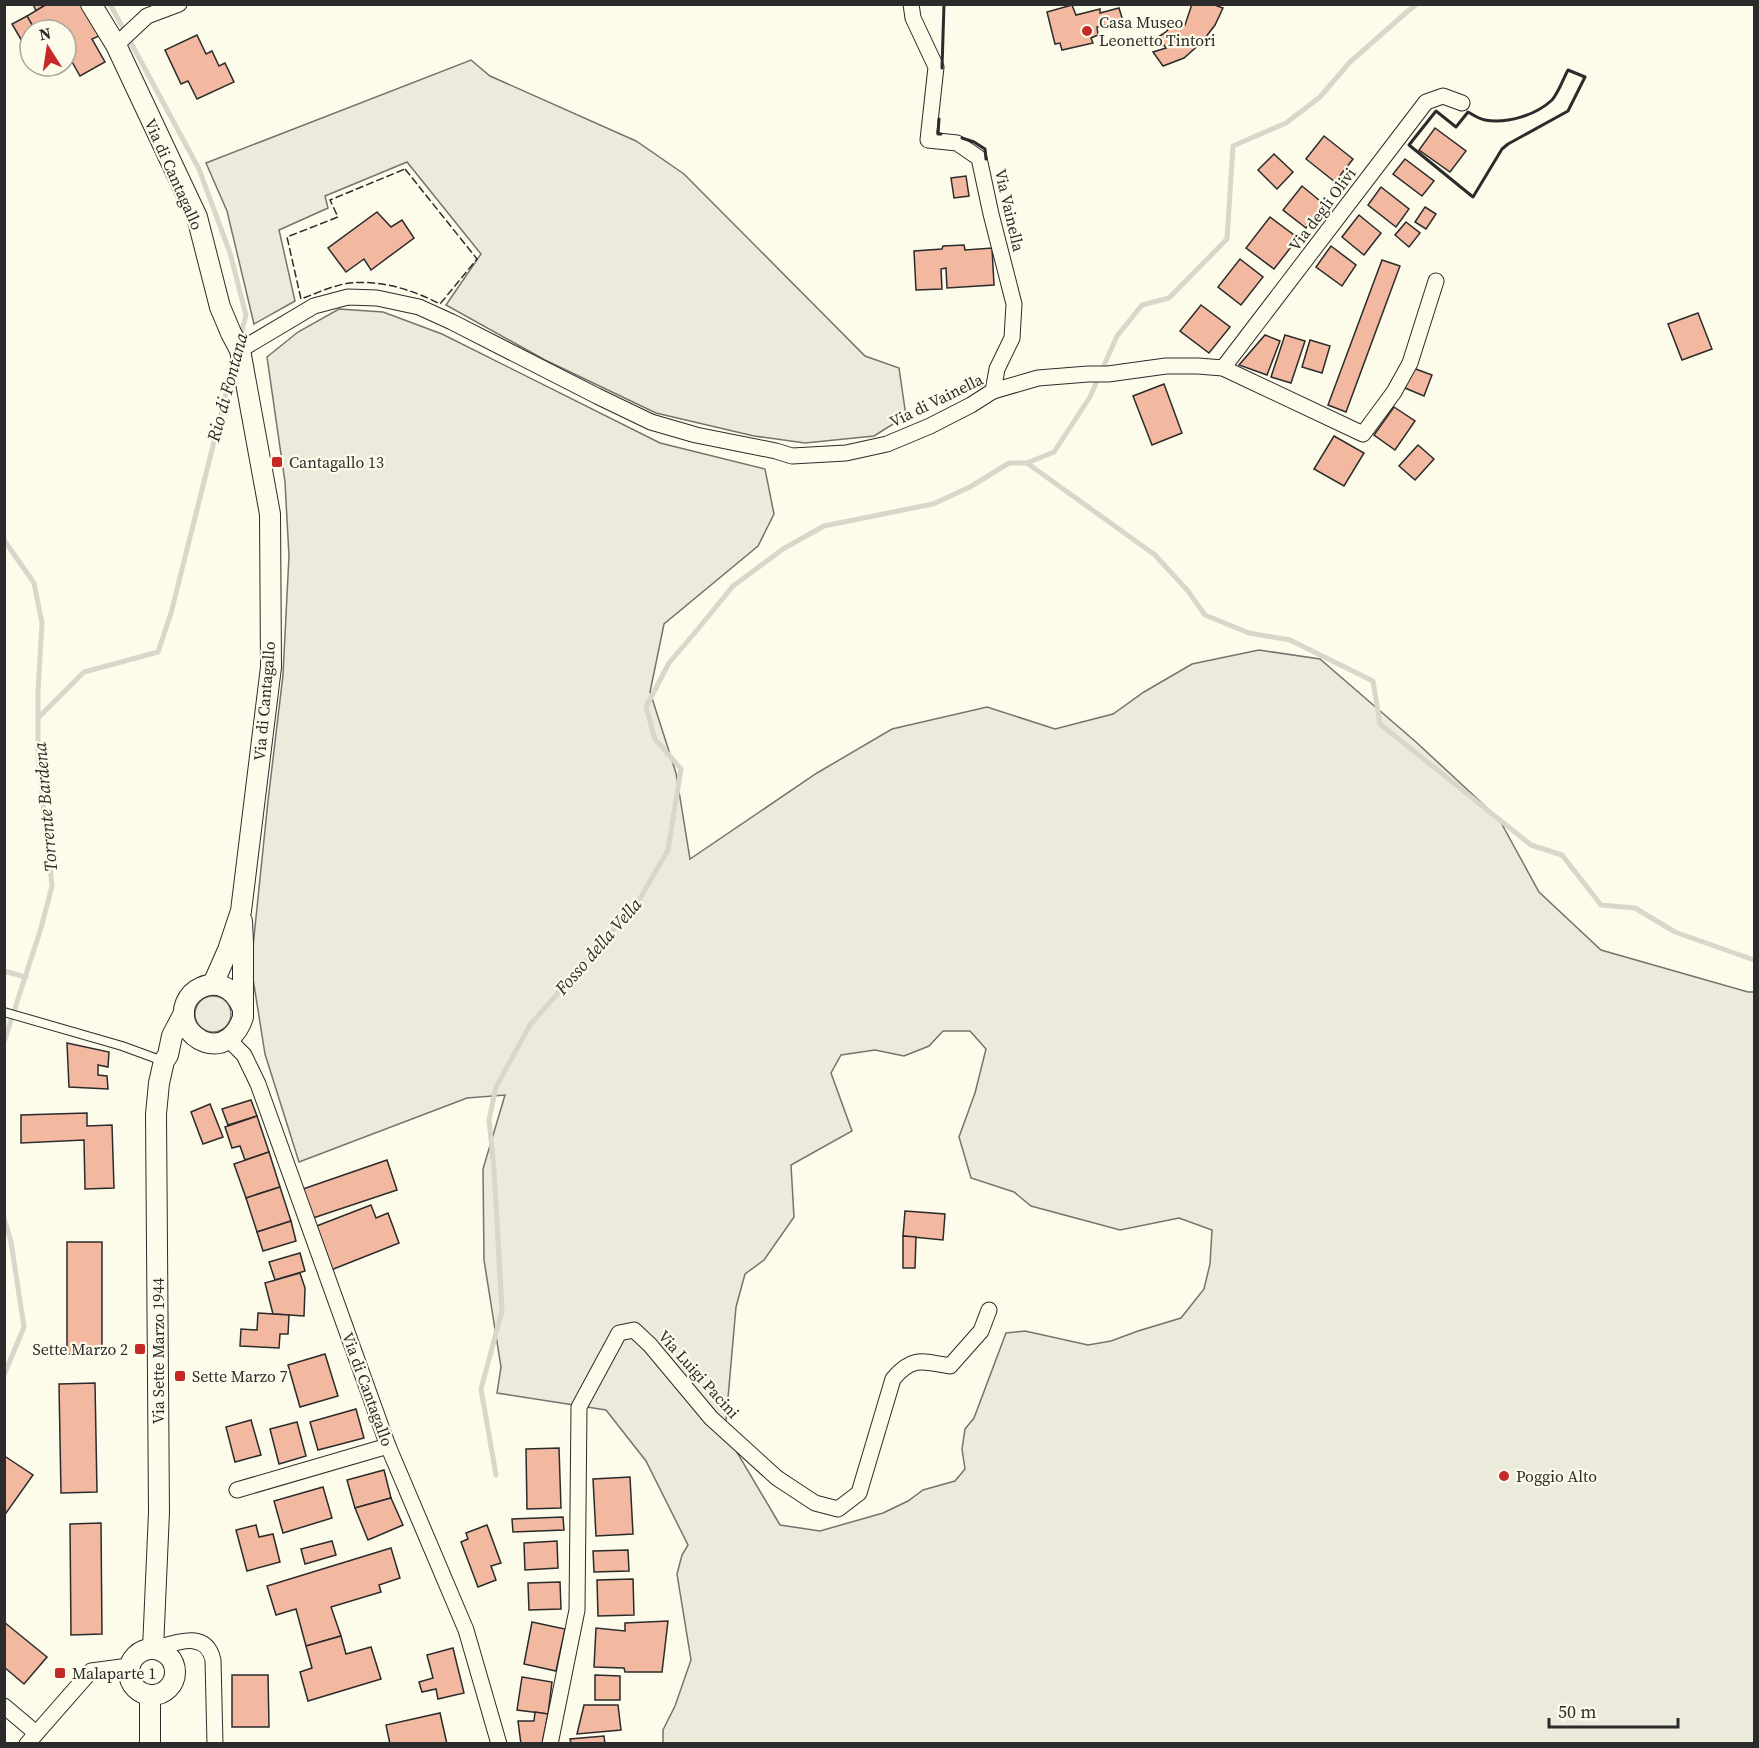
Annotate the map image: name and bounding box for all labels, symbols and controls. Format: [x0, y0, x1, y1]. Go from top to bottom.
place label: Casa Museo Leonetto Tintori [1099, 11, 1216, 51]
north arrow [18, 18, 78, 78]
text: N [37, 21, 53, 45]
marker: Casa Museo Leonetto Tintori [1080, 24, 1094, 38]
street label: Via di Cantagallo [140, 115, 209, 233]
street label: Via degli Olivi [1283, 163, 1361, 255]
street label: Via Vainella [990, 167, 1030, 254]
water label: Rio di Fontana [200, 329, 254, 445]
street label: Via di Vainella [885, 367, 987, 432]
place label: Cantagallo 13 [289, 451, 384, 473]
marker: Cantagallo 13 [270, 455, 284, 469]
street label: Via di Cantagallo [248, 640, 280, 762]
water label: Torrente Bardena [27, 740, 63, 873]
water label: Fosso della Vella [548, 892, 648, 1001]
street label: Via Sette Marzo 1944 [147, 1278, 169, 1424]
street label: Via Luigi Pacini [653, 1325, 745, 1423]
street label: Via di Cantagallo [337, 1329, 399, 1449]
place label: Sette Marzo 2 [32, 1338, 128, 1360]
marker: Sette Marzo 2 [133, 1342, 147, 1356]
place label: Sette Marzo 7 [192, 1365, 288, 1387]
marker: Sette Marzo 7 [173, 1369, 187, 1383]
place label: Poggio Alto [1516, 1465, 1597, 1487]
marker: Poggio Alto [1497, 1469, 1511, 1483]
place label: Malaparte 1 [72, 1662, 156, 1684]
marker: Malaparte 1 [53, 1666, 67, 1680]
scale bar [1549, 1691, 1678, 1729]
text: 50 m [1558, 1699, 1596, 1724]

